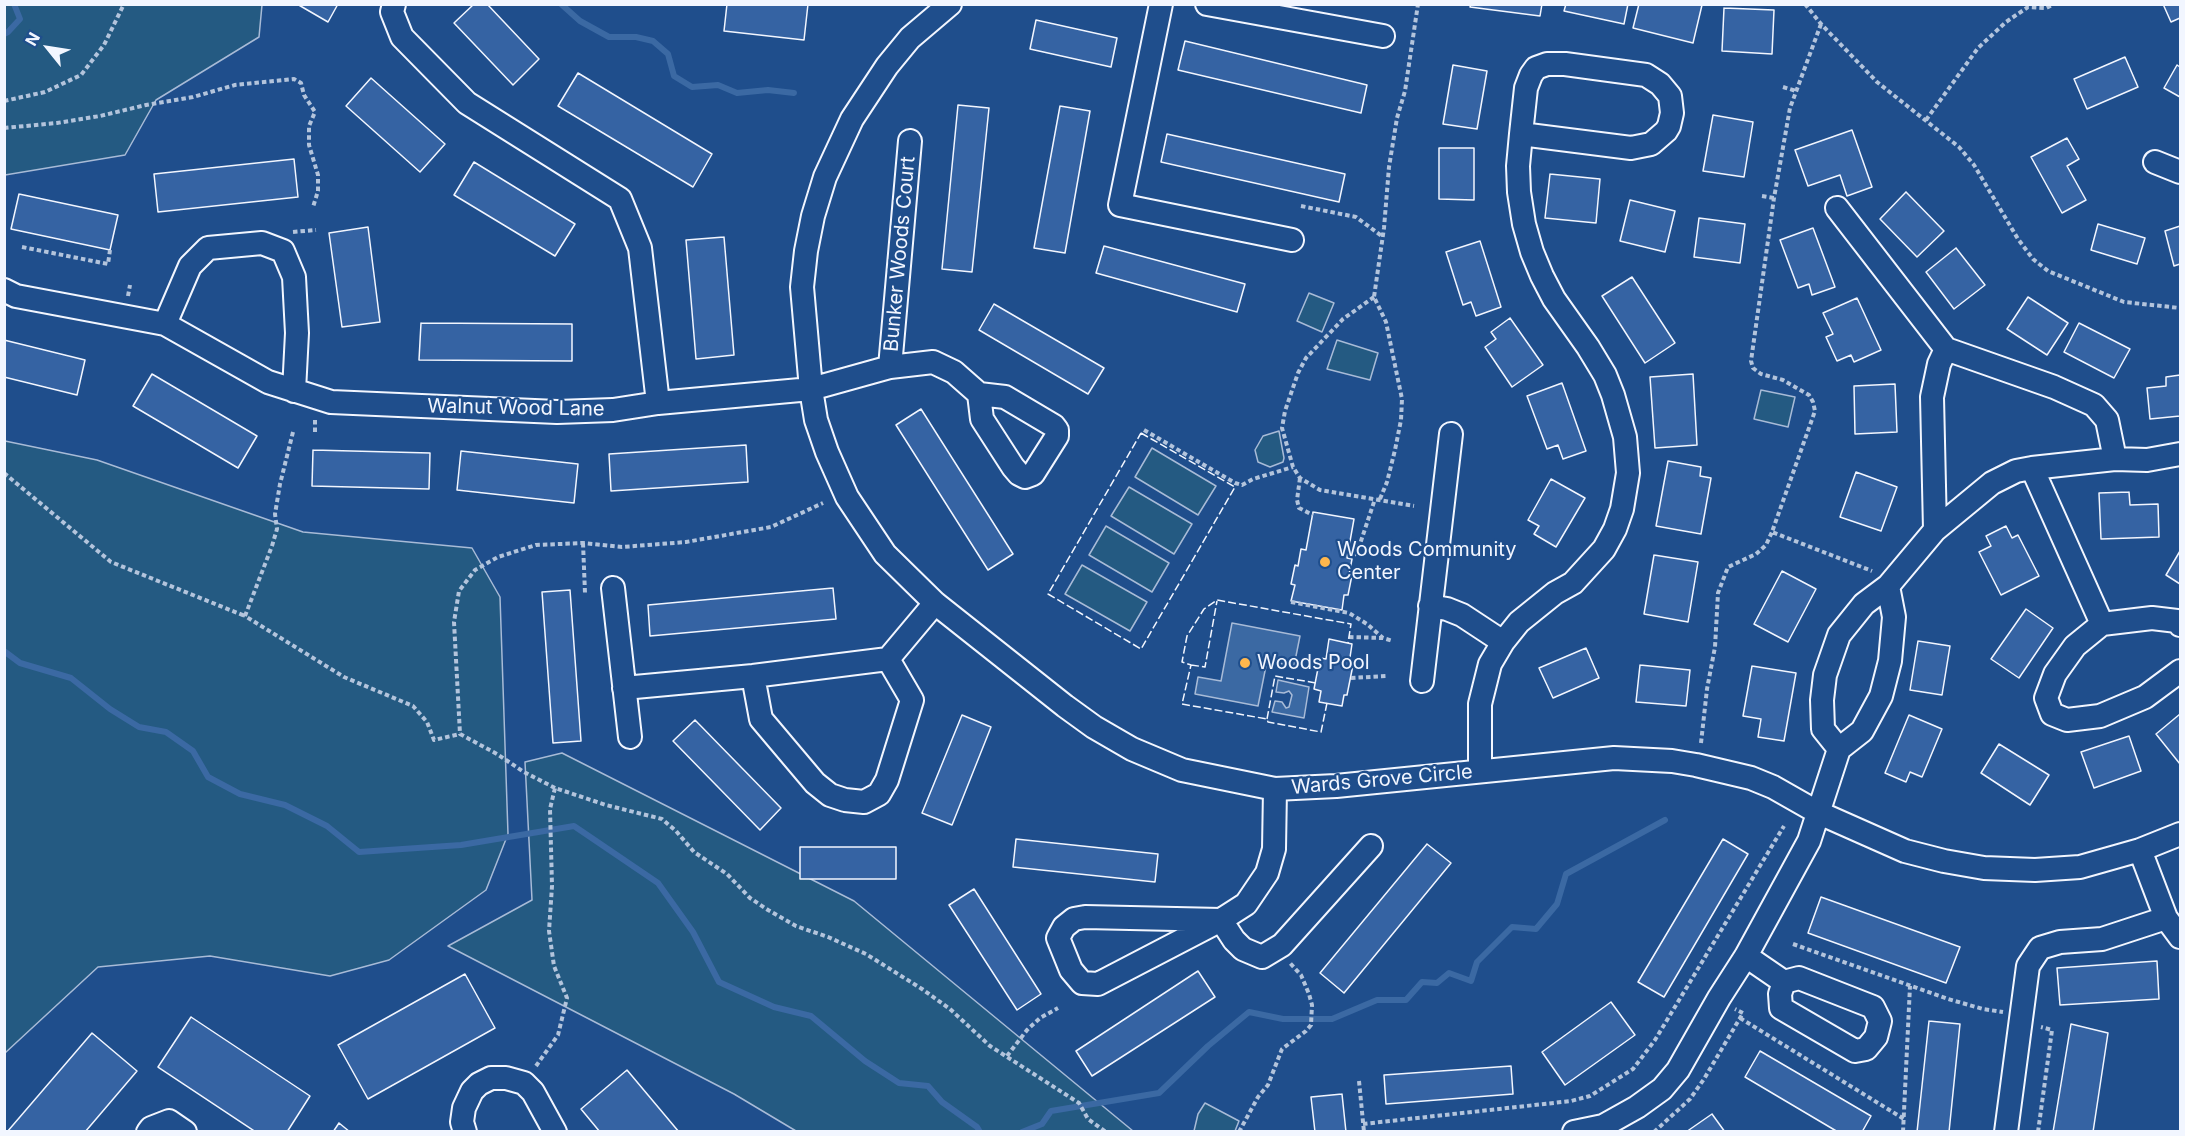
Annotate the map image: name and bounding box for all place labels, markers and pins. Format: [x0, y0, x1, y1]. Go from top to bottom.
place label: Woods Community Center [1337, 538, 1516, 585]
marker: Woods Community Center [1318, 555, 1332, 569]
place label: Woods Pool [1257, 651, 1370, 675]
marker: Woods Pool [1238, 656, 1252, 670]

